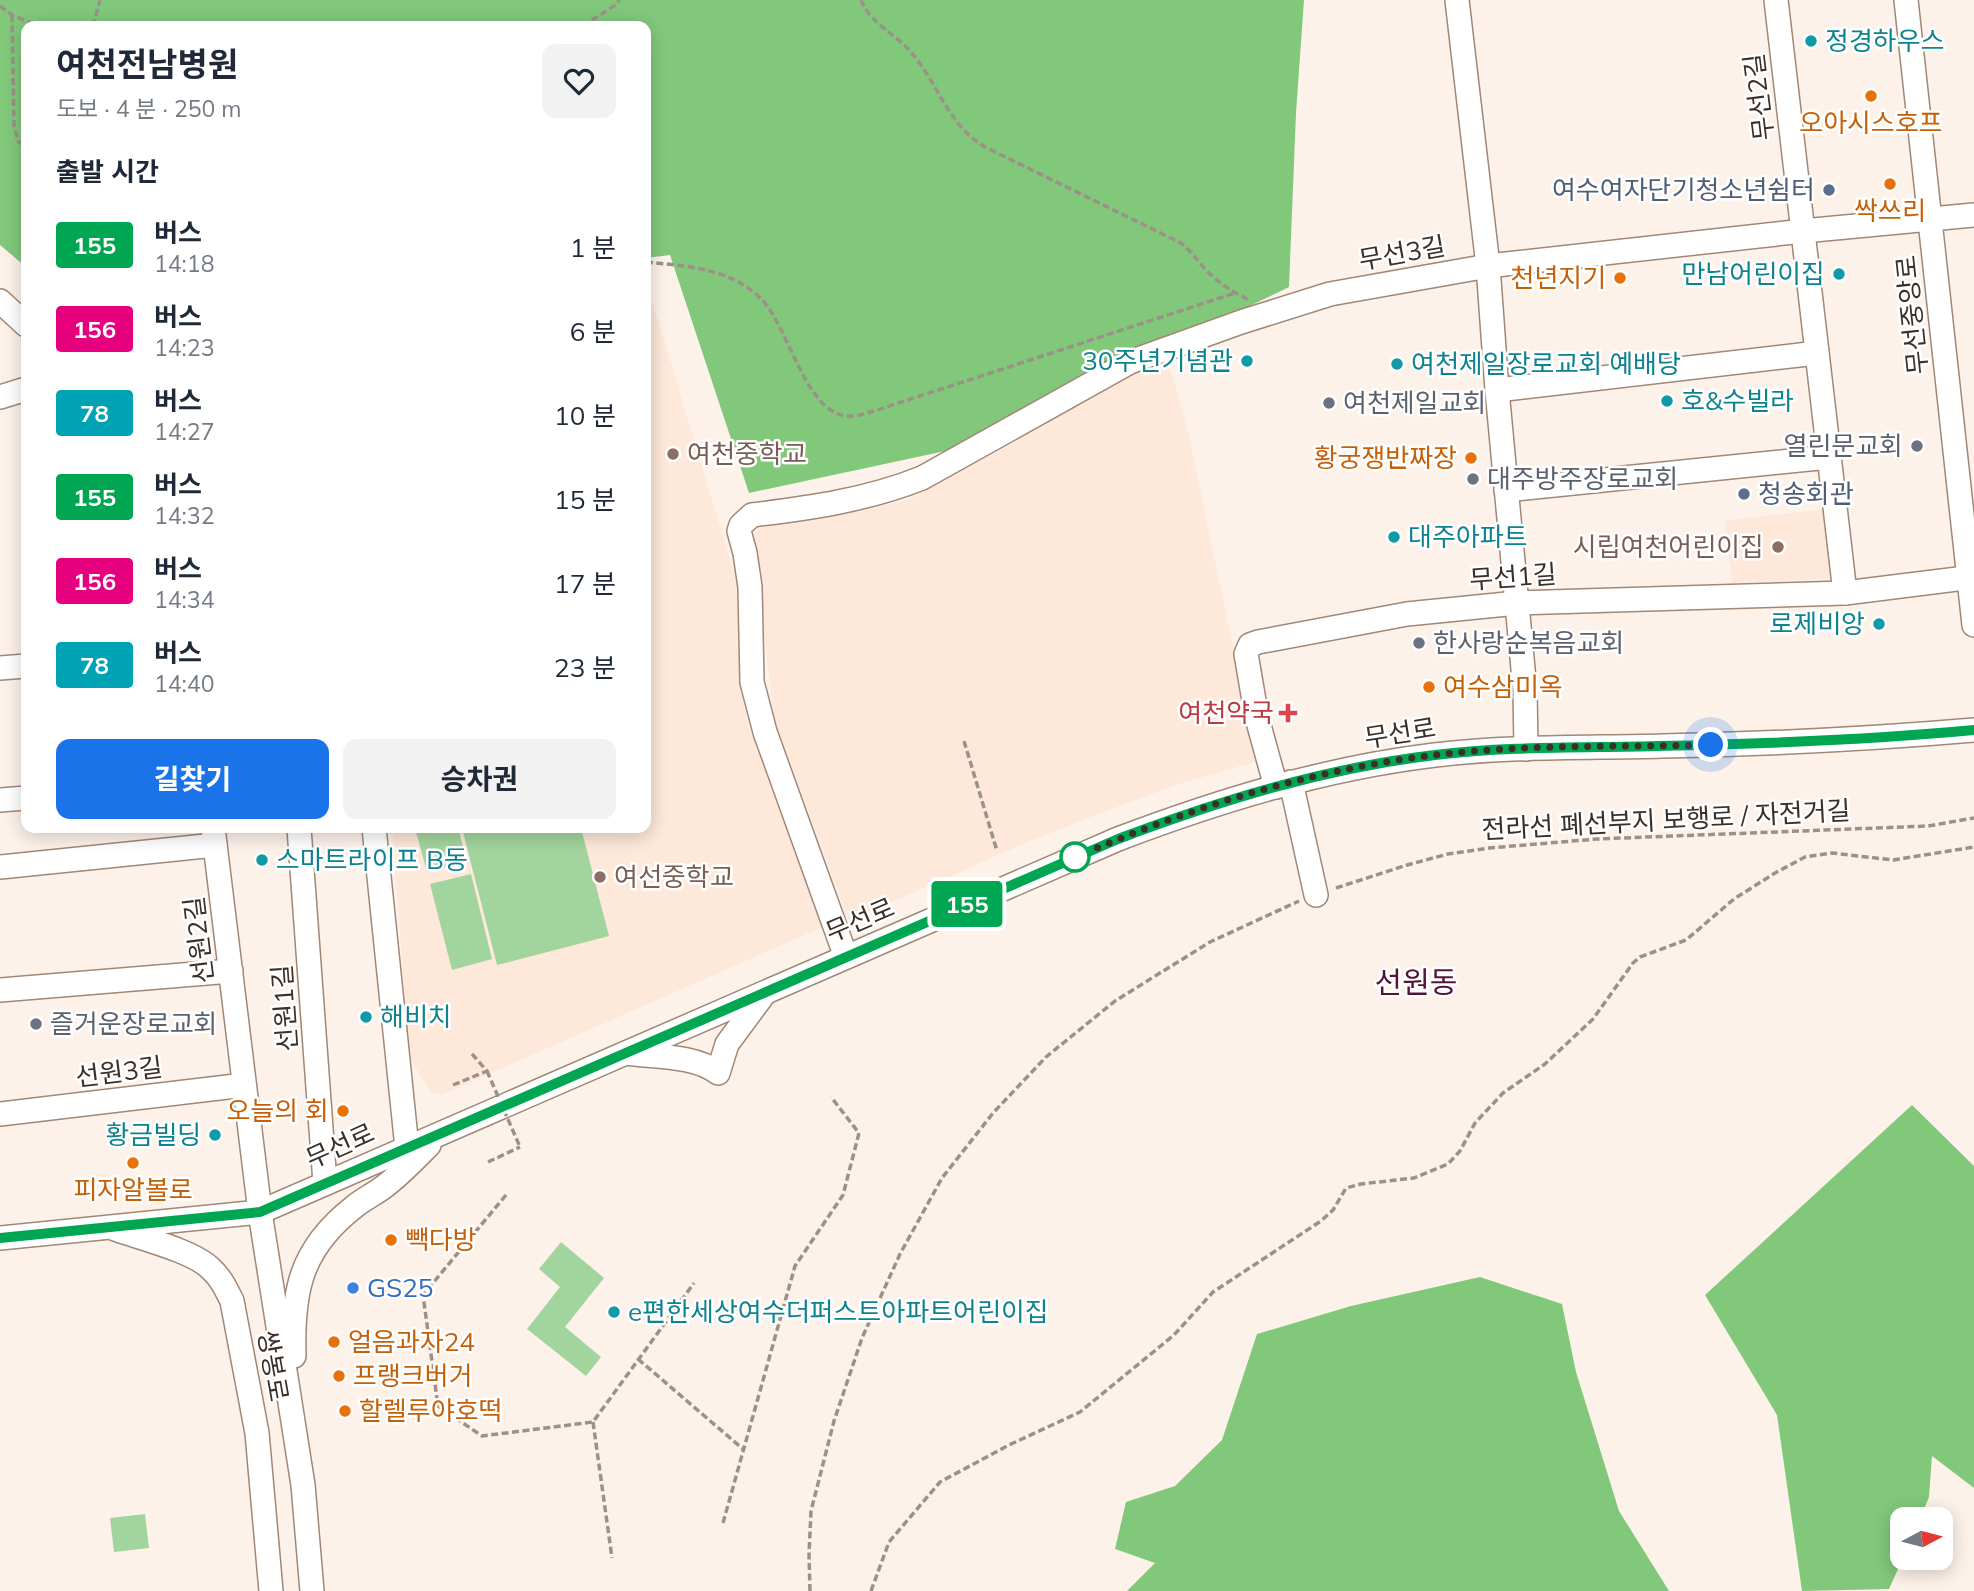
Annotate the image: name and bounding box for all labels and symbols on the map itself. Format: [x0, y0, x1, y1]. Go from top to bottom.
place label: 정경하우스 [1825, 24, 1945, 57]
marker: 정경하우스 [1803, 33, 1819, 49]
street label: 무선2길 [1737, 52, 1780, 142]
marker: 오아시스호프 [1863, 88, 1879, 104]
place label: 오아시스호프 [1799, 106, 1943, 139]
place label: 여수여자단기청소년쉼터 [1552, 173, 1815, 206]
marker: 싹쓰리 [1882, 176, 1898, 192]
marker: 여수여자단기청소년쉼터 [1821, 182, 1837, 198]
place label: 싹쓰리 [1854, 194, 1926, 227]
street label: 무선3길 [1356, 229, 1448, 276]
street label: 무선중앙로 [1889, 254, 1934, 376]
place label: 만남어린이집 [1681, 257, 1825, 290]
place label: 천년지기 [1510, 261, 1606, 294]
marker: 만남어린이집 [1831, 266, 1847, 282]
marker: 천년지기 [1612, 270, 1628, 286]
place label: 30주년기념관 [1082, 344, 1233, 377]
place label: 여천제일장로교회 예배당 [1411, 347, 1681, 380]
marker: 30주년기념관 [1239, 353, 1255, 369]
marker: 여천제일장로교회 예배당 [1389, 356, 1405, 372]
place label: 호&수빌라 [1681, 384, 1794, 417]
place label: 여천제일교회 [1343, 386, 1487, 419]
marker: 호&수빌라 [1659, 393, 1675, 409]
marker: 여천제일교회 [1321, 395, 1337, 411]
place label: 열린문교회 [1783, 429, 1903, 462]
place label: 여천중학교 [687, 437, 807, 470]
marker: 열린문교회 [1909, 438, 1925, 454]
place label: 황궁쟁반짜장 [1313, 441, 1457, 474]
marker: 여천중학교 [665, 446, 681, 462]
marker: 황궁쟁반짜장 [1463, 450, 1479, 466]
place label: 대주방주장로교회 [1487, 462, 1678, 495]
marker: 대주방주장로교회 [1465, 471, 1481, 487]
place label: 청송회관 [1758, 477, 1854, 510]
marker: 청송회관 [1736, 486, 1752, 502]
place label: 대주아파트 [1408, 520, 1528, 553]
marker: 대주아파트 [1386, 529, 1402, 545]
place label: 시립여천어린이집 [1573, 530, 1764, 563]
marker: 시립여천어린이집 [1770, 539, 1786, 555]
street label: 무선1길 [1468, 557, 1558, 596]
place label: 로제비앙 [1769, 607, 1865, 640]
marker: 로제비앙 [1871, 616, 1887, 632]
place label: 한사랑순복음교회 [1433, 626, 1624, 659]
marker: 한사랑순복음교회 [1411, 635, 1427, 651]
place label: 여수삼미옥 [1443, 670, 1563, 703]
marker: 여수삼미옥 [1421, 679, 1437, 695]
place label: 여천약국 [1178, 696, 1274, 729]
marker: 여천약국 [1280, 705, 1296, 721]
street label: 무선로 [1362, 711, 1438, 754]
your location [1693, 727, 1728, 762]
street label: 전라선 폐선부지 보행로 / 자전거길 [1481, 793, 1851, 846]
unlabelled marker [1060, 842, 1090, 872]
place label: 스마트라이프 B동 [276, 843, 468, 876]
marker: 스마트라이프 B동 [254, 852, 270, 868]
place label: 여선중학교 [614, 860, 734, 893]
marker: 여선중학교 [592, 869, 608, 885]
line badge: 155 [927, 881, 1007, 927]
street label: 무선로 [820, 890, 899, 949]
street label: 선원2길 [177, 895, 220, 985]
street label: 선원1길 [265, 963, 304, 1053]
district label: 선원동 [1375, 963, 1457, 1001]
place label: 해비치 [380, 1000, 452, 1033]
place label: 즐거운장로교회 [50, 1007, 217, 1040]
marker: 해비치 [358, 1009, 374, 1025]
marker: 즐거운장로교회 [28, 1016, 44, 1032]
street label: 선원3길 [74, 1050, 164, 1093]
place label: 오늘의 회 [227, 1094, 329, 1127]
marker: 오늘의 회 [335, 1103, 351, 1119]
street label: 무선로 [300, 1116, 379, 1175]
place label: 황금빌딩 [105, 1118, 201, 1151]
marker: 황금빌딩 [207, 1127, 223, 1143]
marker: 피자알볼로 [125, 1155, 141, 1171]
place label: 피자알볼로 [73, 1173, 193, 1206]
place label: 빽다방 [405, 1223, 477, 1256]
marker: 빽다방 [383, 1232, 399, 1248]
place label: GS25 [367, 1271, 433, 1304]
marker: GS25 [345, 1280, 361, 1296]
place label: e편한세상여수더퍼스트아파트어린이집 [628, 1295, 1049, 1328]
marker: e편한세상여수더퍼스트아파트어린이집 [606, 1304, 622, 1320]
place label: 얼음과자24 [348, 1325, 475, 1358]
street label: 쌍봉로 [251, 1328, 296, 1404]
marker: 얼음과자24 [326, 1334, 342, 1350]
place label: 프랭크버거 [353, 1359, 473, 1392]
marker: 프랭크버거 [331, 1368, 347, 1384]
place label: 할렐루야호떡 [359, 1394, 503, 1427]
marker: 할렐루야호떡 [337, 1403, 353, 1419]
north arrow [1890, 1507, 1953, 1570]

